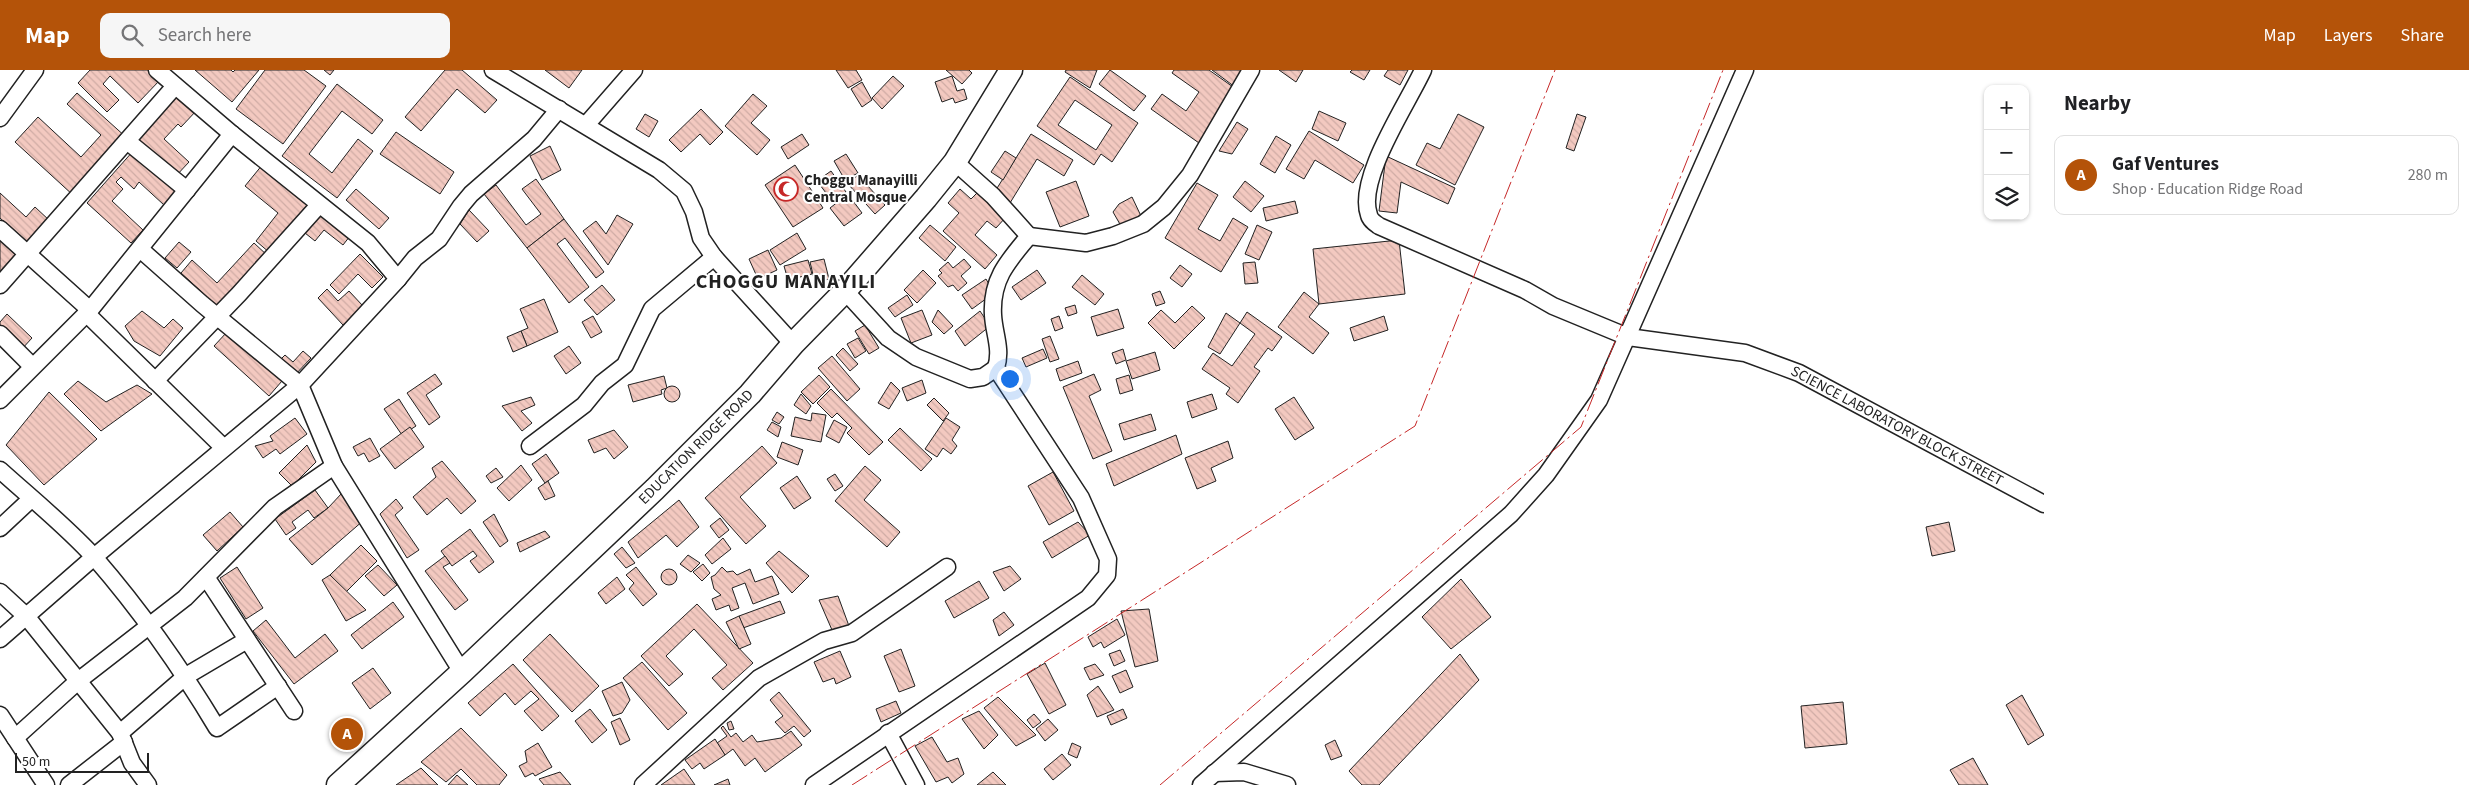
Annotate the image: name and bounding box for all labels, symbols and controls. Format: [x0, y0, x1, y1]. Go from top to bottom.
search box [100, 13, 450, 58]
text: Map [25, 18, 70, 53]
icon: search [118, 21, 146, 49]
text: Search here [158, 22, 251, 49]
text: Map [2264, 23, 2296, 48]
text: Layers [2324, 23, 2373, 48]
text: Share [2401, 23, 2444, 48]
map controls [1984, 85, 2029, 220]
button: + [1984, 85, 2029, 130]
text: Nearby [2064, 88, 2131, 118]
button: − [1984, 130, 2029, 175]
text: Gaf Ventures [2112, 151, 2219, 178]
text: A [2076, 164, 2086, 186]
text: 280 m [2408, 164, 2448, 186]
place label: Choggu Manayilli Central Mosque [804, 170, 918, 208]
button: layers [1984, 175, 2029, 220]
mosque icon: Choggu Manayilli Central Mosque [773, 176, 799, 202]
text: Shop · Education Ridge Road [2112, 178, 2303, 200]
district label: CHOGGU MANAYILI [696, 268, 876, 296]
street label: SCIENCE LABORATORY BLOCK STREET [1787, 361, 2007, 491]
your location [997, 366, 1023, 392]
street label: EDUCATION RIDGE ROAD [634, 385, 758, 509]
pin: A [331, 715, 363, 753]
scale bar [15, 750, 149, 773]
text: 50 m [22, 752, 50, 772]

